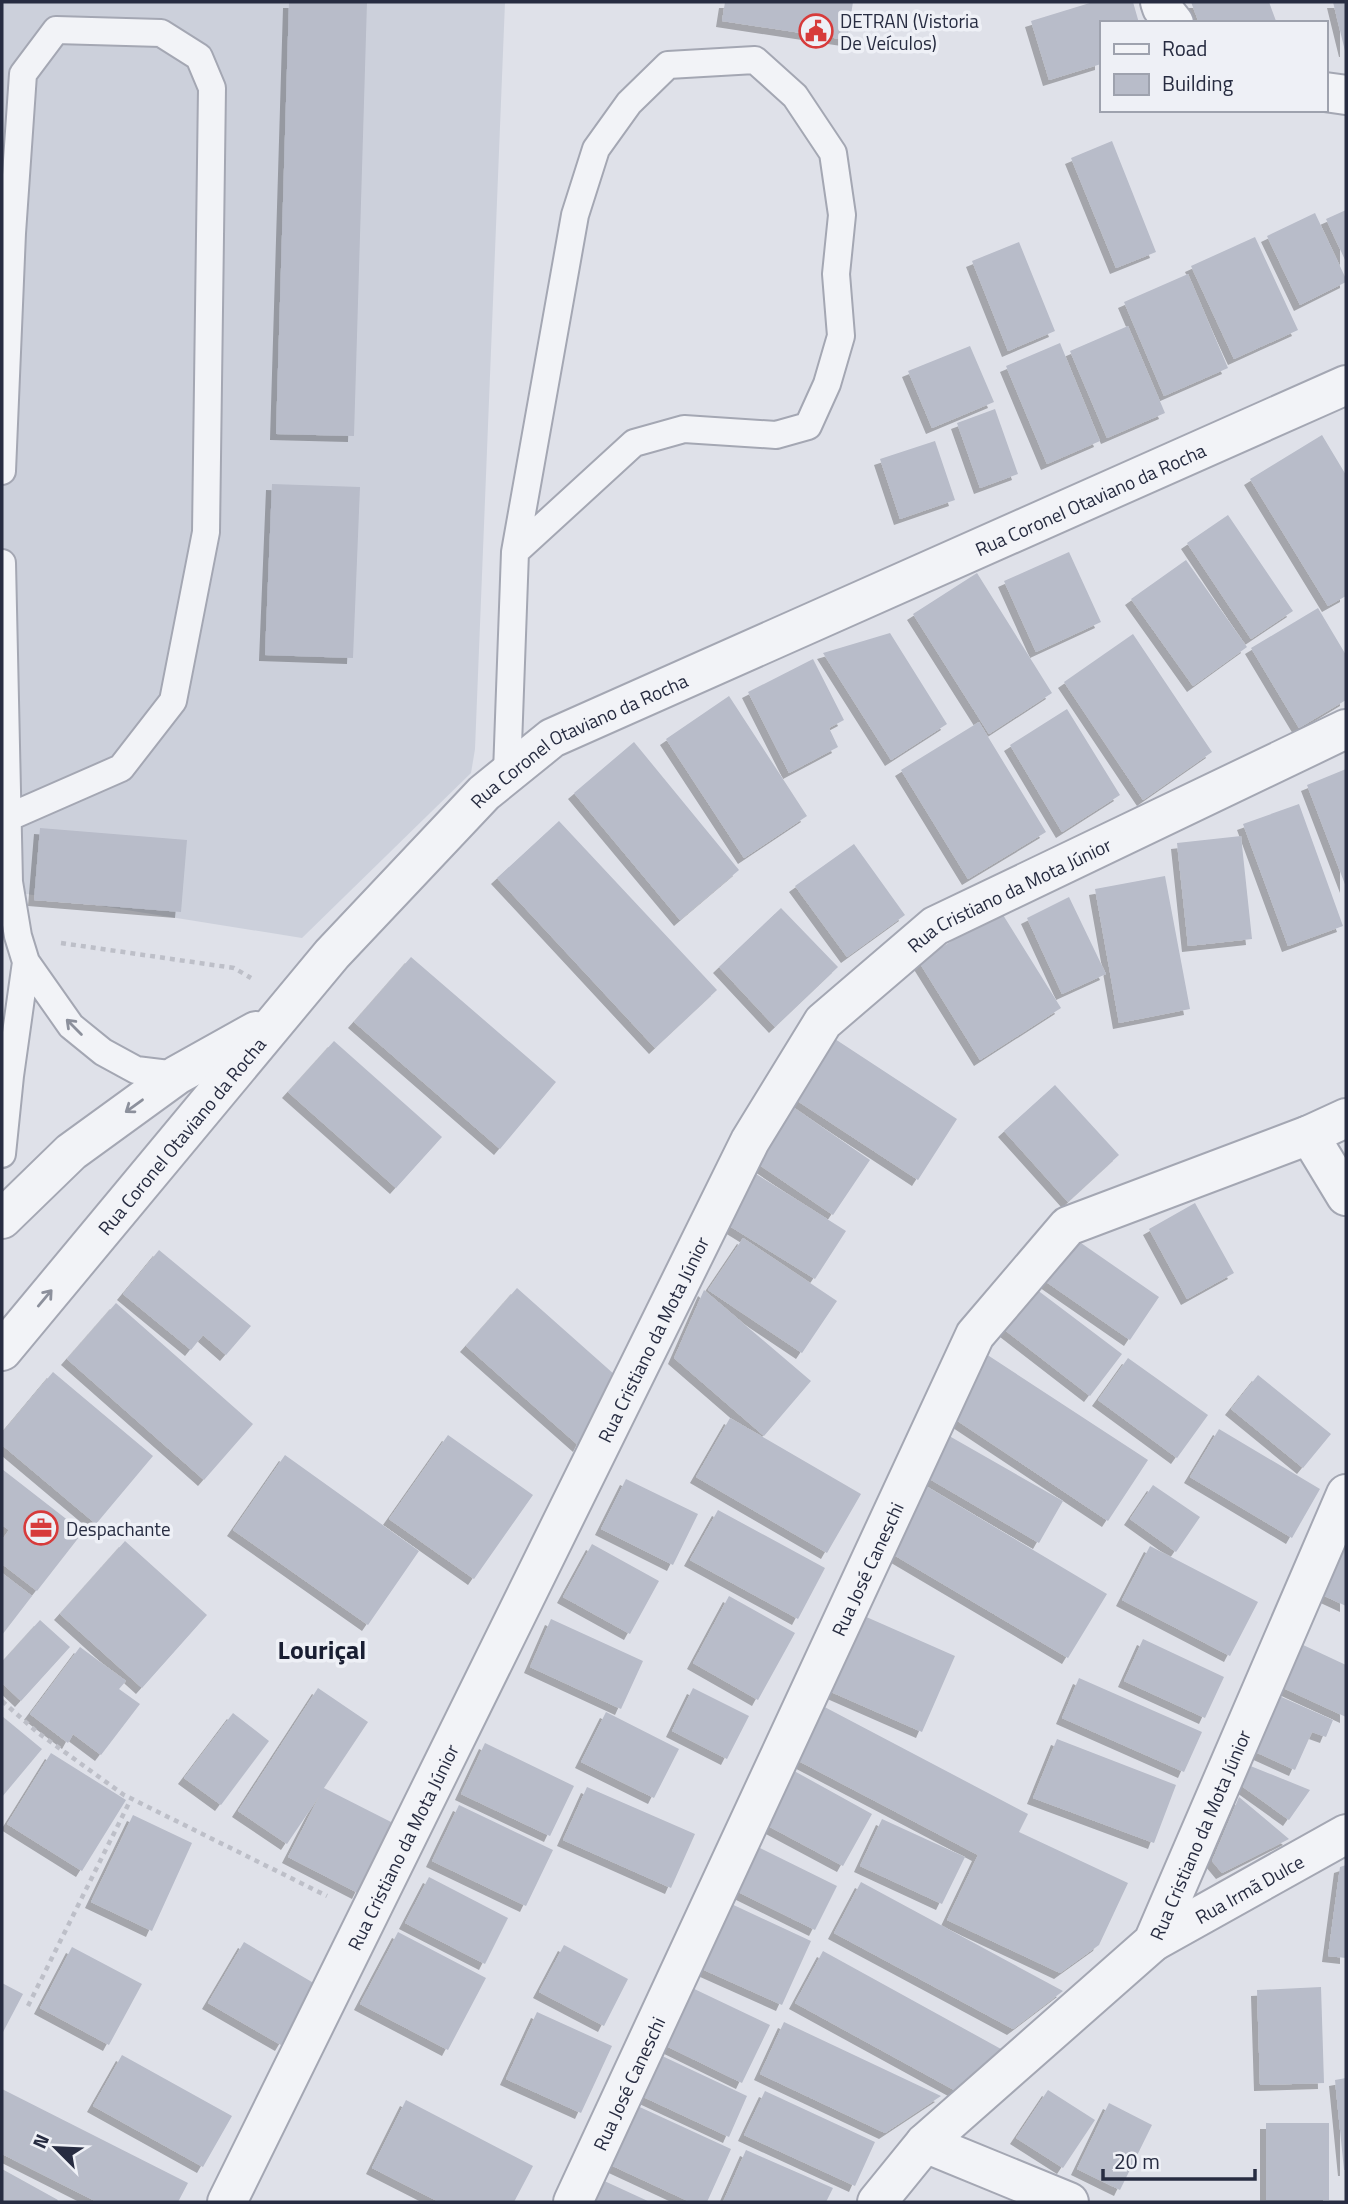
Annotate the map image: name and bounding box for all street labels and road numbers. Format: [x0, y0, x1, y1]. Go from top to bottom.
street label: Rua Coronel Otaviano da Rocha [970, 435, 1211, 563]
street label: Rua Coronel Otaviano da Rocha [463, 665, 692, 814]
street label: Rua Cristiano da Mota Júnior [900, 829, 1116, 959]
street label: Rua Coronel Otaviano da Rocha [90, 1030, 272, 1241]
street label: Rua Cristiano da Mota Júnior [589, 1231, 716, 1447]
street label: Rua José Caneschi [823, 1497, 910, 1641]
street label: Rua Cristiano da Mota Júnior [1141, 1724, 1258, 1944]
street label: Rua Cristiano da Mota Júnior [339, 1738, 465, 1955]
street label: Rua Irmã Dulce [1189, 1846, 1309, 1930]
street label: Rua José Caneschi [585, 2011, 672, 2155]

